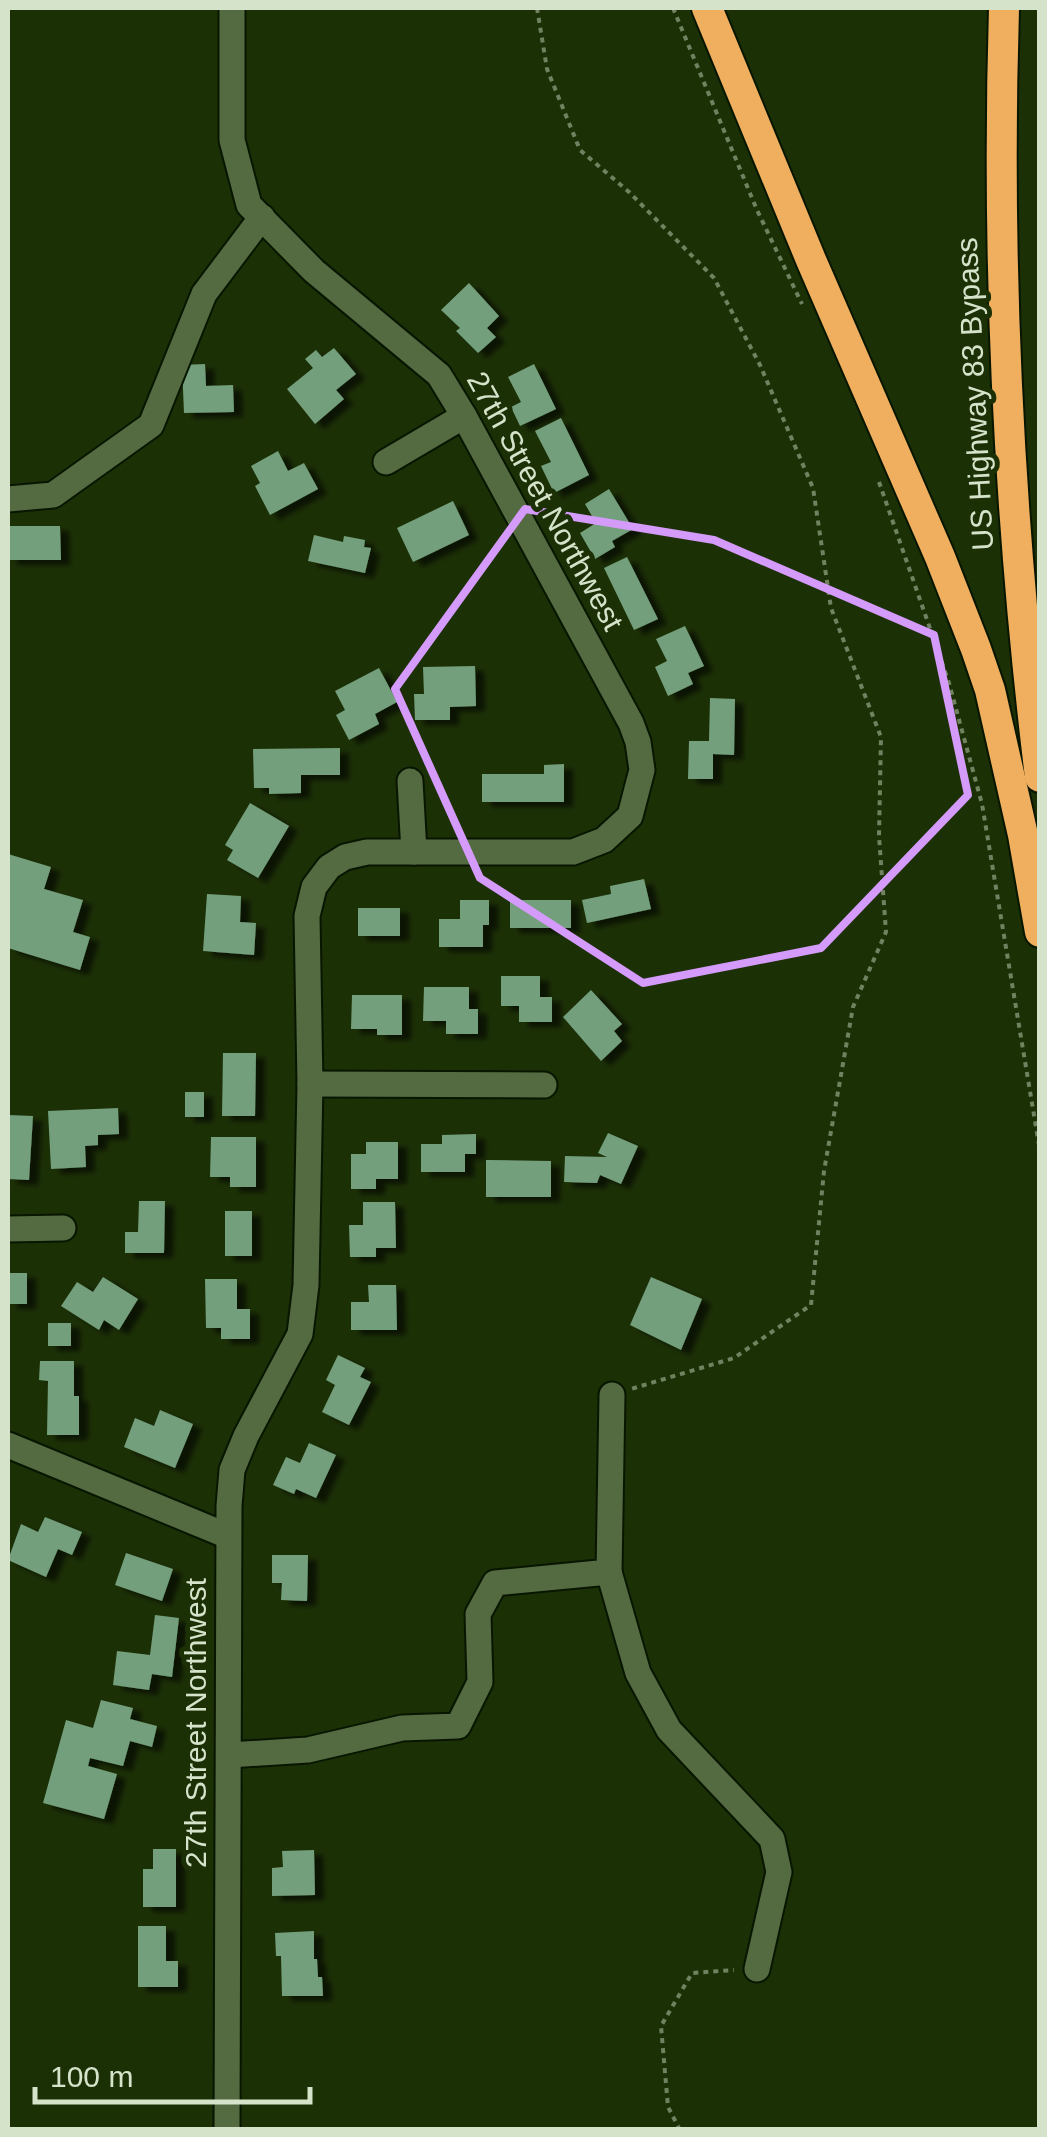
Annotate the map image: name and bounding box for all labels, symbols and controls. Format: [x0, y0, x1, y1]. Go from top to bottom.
street label: US Highway 83 Bypass [950, 237, 999, 551]
street label: 27th Street Northwest [461, 366, 631, 636]
street label: 27th Street Northwest [179, 1577, 212, 1868]
scale bar [35, 2042, 310, 2104]
text: 100 m [50, 2060, 133, 2093]

